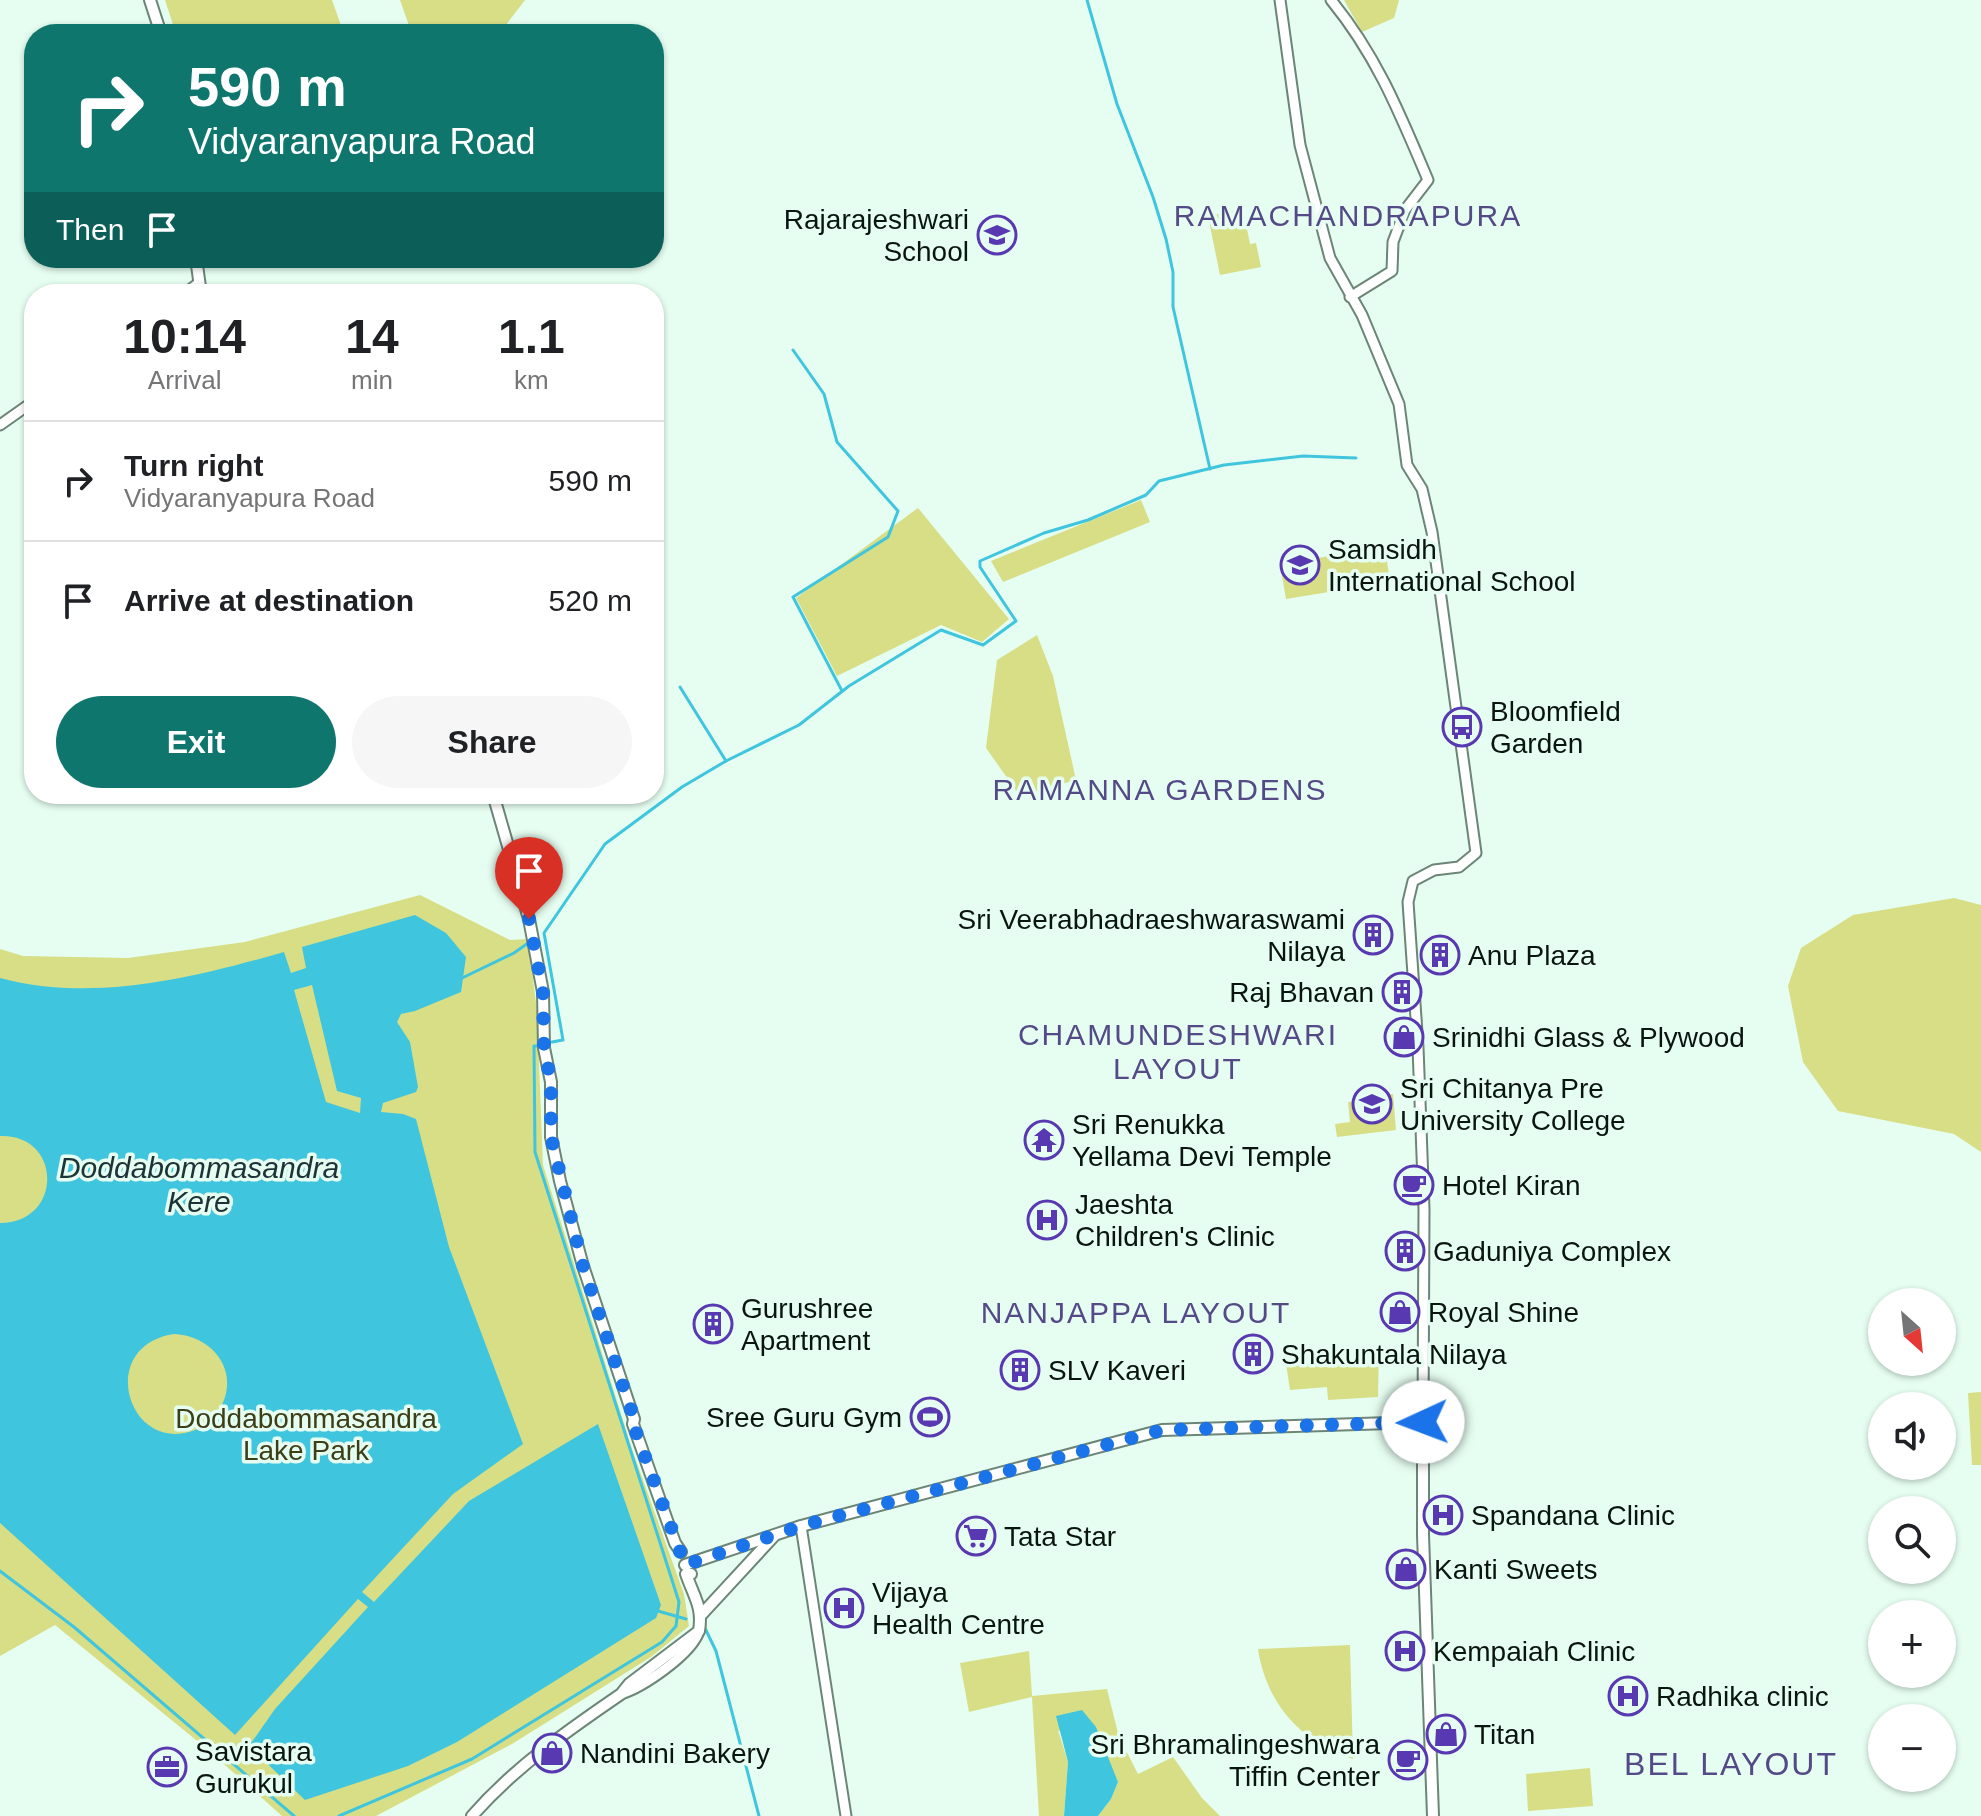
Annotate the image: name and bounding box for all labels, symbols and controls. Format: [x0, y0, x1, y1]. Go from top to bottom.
text: 590 m [188, 55, 347, 118]
icon: right [56, 56, 160, 160]
text: Vidyaranyapura Road [188, 121, 536, 162]
district label: RAMACHANDRAPURA [1174, 199, 1522, 232]
place label: Rajarajeshwari School [784, 204, 969, 267]
icon: arrive [140, 208, 184, 252]
text: Then [56, 213, 124, 246]
school or university icon: Rajarajeshwari School [976, 214, 1018, 256]
text: 10:14 [123, 310, 246, 363]
text: 14 [345, 310, 399, 363]
text: 1.1 [498, 310, 565, 363]
text: Arrival [148, 365, 221, 395]
text: min [351, 365, 393, 395]
text: km [514, 365, 549, 395]
text: Turn right [124, 449, 263, 482]
icon: right [56, 459, 100, 503]
text: 590 m [549, 464, 632, 497]
text: Vidyaranyapura Road [124, 483, 375, 513]
place label: Samsidh International School [1328, 534, 1576, 597]
school or university icon: Samsidh International School [1279, 544, 1321, 586]
icon: arrive [56, 579, 100, 623]
text: Arrive at destination [124, 584, 414, 617]
text: 520 m [549, 584, 632, 617]
button: Exit [56, 696, 336, 788]
button: Share [352, 696, 632, 788]
place label: Bloomfield Garden [1490, 696, 1621, 759]
bus stop icon: Bloomfield Garden [1441, 706, 1483, 748]
district label: RAMANNA GARDENS [992, 773, 1328, 806]
pin [495, 837, 563, 919]
icon: arrive [507, 849, 551, 893]
place label: Sri Veerabhadraeshwaraswami Nilaya [957, 904, 1345, 967]
building icon: Sri Veerabhadraeshwaraswami Nilaya [1352, 914, 1394, 956]
building icon: Anu Plaza [1419, 934, 1461, 976]
place label: Anu Plaza [1468, 940, 1596, 971]
building icon: Raj Bhavan [1381, 971, 1423, 1013]
place label: Raj Bhavan [1229, 977, 1374, 1008]
shop icon: Srinidhi Glass & Plywood [1383, 1016, 1425, 1058]
district label: CHAMUNDESHWARI LAYOUT [1018, 1018, 1338, 1085]
place label: Srinidhi Glass & Plywood [1432, 1022, 1745, 1053]
place label: Sri Chitanya Pre University College [1400, 1073, 1626, 1136]
school or university icon: Sri Chitanya Pre University College [1351, 1083, 1393, 1125]
place label: Sri Renukka Yellama Devi Temple [1072, 1109, 1332, 1172]
temple icon: Sri Renukka Yellama Devi Temple [1023, 1119, 1065, 1161]
water label: Doddabommasandra Kere [59, 1151, 339, 1218]
cafe icon: Hotel Kiran [1393, 1164, 1435, 1206]
place label: Hotel Kiran [1442, 1170, 1581, 1201]
place label: Jaeshta Children's Clinic [1075, 1189, 1275, 1252]
hospital icon: Jaeshta Children's Clinic [1026, 1199, 1068, 1241]
building icon: Gaduniya Complex [1384, 1230, 1426, 1272]
place label: Gaduniya Complex [1433, 1236, 1671, 1267]
north arrow [1868, 1288, 1956, 1376]
map controls [1868, 1288, 1956, 1792]
shop icon: Royal Shine [1379, 1291, 1421, 1333]
place label: Gurushree Apartment [741, 1293, 873, 1356]
district label: NANJAPPA LAYOUT [981, 1296, 1291, 1329]
place label: Royal Shine [1428, 1297, 1579, 1328]
building icon: Gurushree Apartment [692, 1303, 734, 1345]
building icon: Shakuntala Nilaya [1232, 1333, 1274, 1375]
place label: Shakuntala Nilaya [1281, 1339, 1507, 1370]
building icon: SLV Kaveri [999, 1349, 1041, 1391]
place label: SLV Kaveri [1048, 1355, 1186, 1386]
position arrow [1381, 1380, 1465, 1464]
button: sound [1868, 1392, 1956, 1480]
sports icon: Sree Guru Gym [909, 1396, 951, 1438]
place label: Sree Guru Gym [706, 1402, 902, 1433]
park label: Doddabommasandra Lake Park [175, 1403, 437, 1466]
hospital icon: Spandana Clinic [1422, 1494, 1464, 1536]
button: search [1868, 1496, 1956, 1584]
place label: Spandana Clinic [1471, 1500, 1675, 1531]
supermarket icon: Tata Star [955, 1515, 997, 1557]
place label: Tata Star [1004, 1521, 1116, 1552]
shop icon: Kanti Sweets [1385, 1548, 1427, 1590]
place label: Kanti Sweets [1434, 1554, 1597, 1585]
place label: Vijaya Health Centre [872, 1577, 1045, 1640]
hospital icon: Vijaya Health Centre [823, 1587, 865, 1629]
button: + [1868, 1600, 1956, 1688]
hospital icon: Kempaiah Clinic [1384, 1630, 1426, 1672]
place label: Kempaiah Clinic [1433, 1636, 1635, 1667]
hospital icon: Radhika clinic [1607, 1675, 1649, 1717]
place label: Radhika clinic [1656, 1681, 1829, 1712]
button: − [1868, 1704, 1956, 1792]
shop icon: Titan [1425, 1713, 1467, 1755]
place label: Titan [1474, 1719, 1535, 1750]
place label: Sri Bhramalingeshwara Tiffin Center [1091, 1729, 1380, 1792]
shop icon: Nandini Bakery [531, 1732, 573, 1774]
place label: Savistara Gurukul [195, 1736, 312, 1799]
place label: Nandini Bakery [580, 1738, 770, 1769]
cafe icon: Sri Bhramalingeshwara Tiffin Center [1387, 1739, 1429, 1781]
office icon: Savistara Gurukul [146, 1746, 188, 1788]
district label: BEL LAYOUT [1624, 1746, 1838, 1782]

